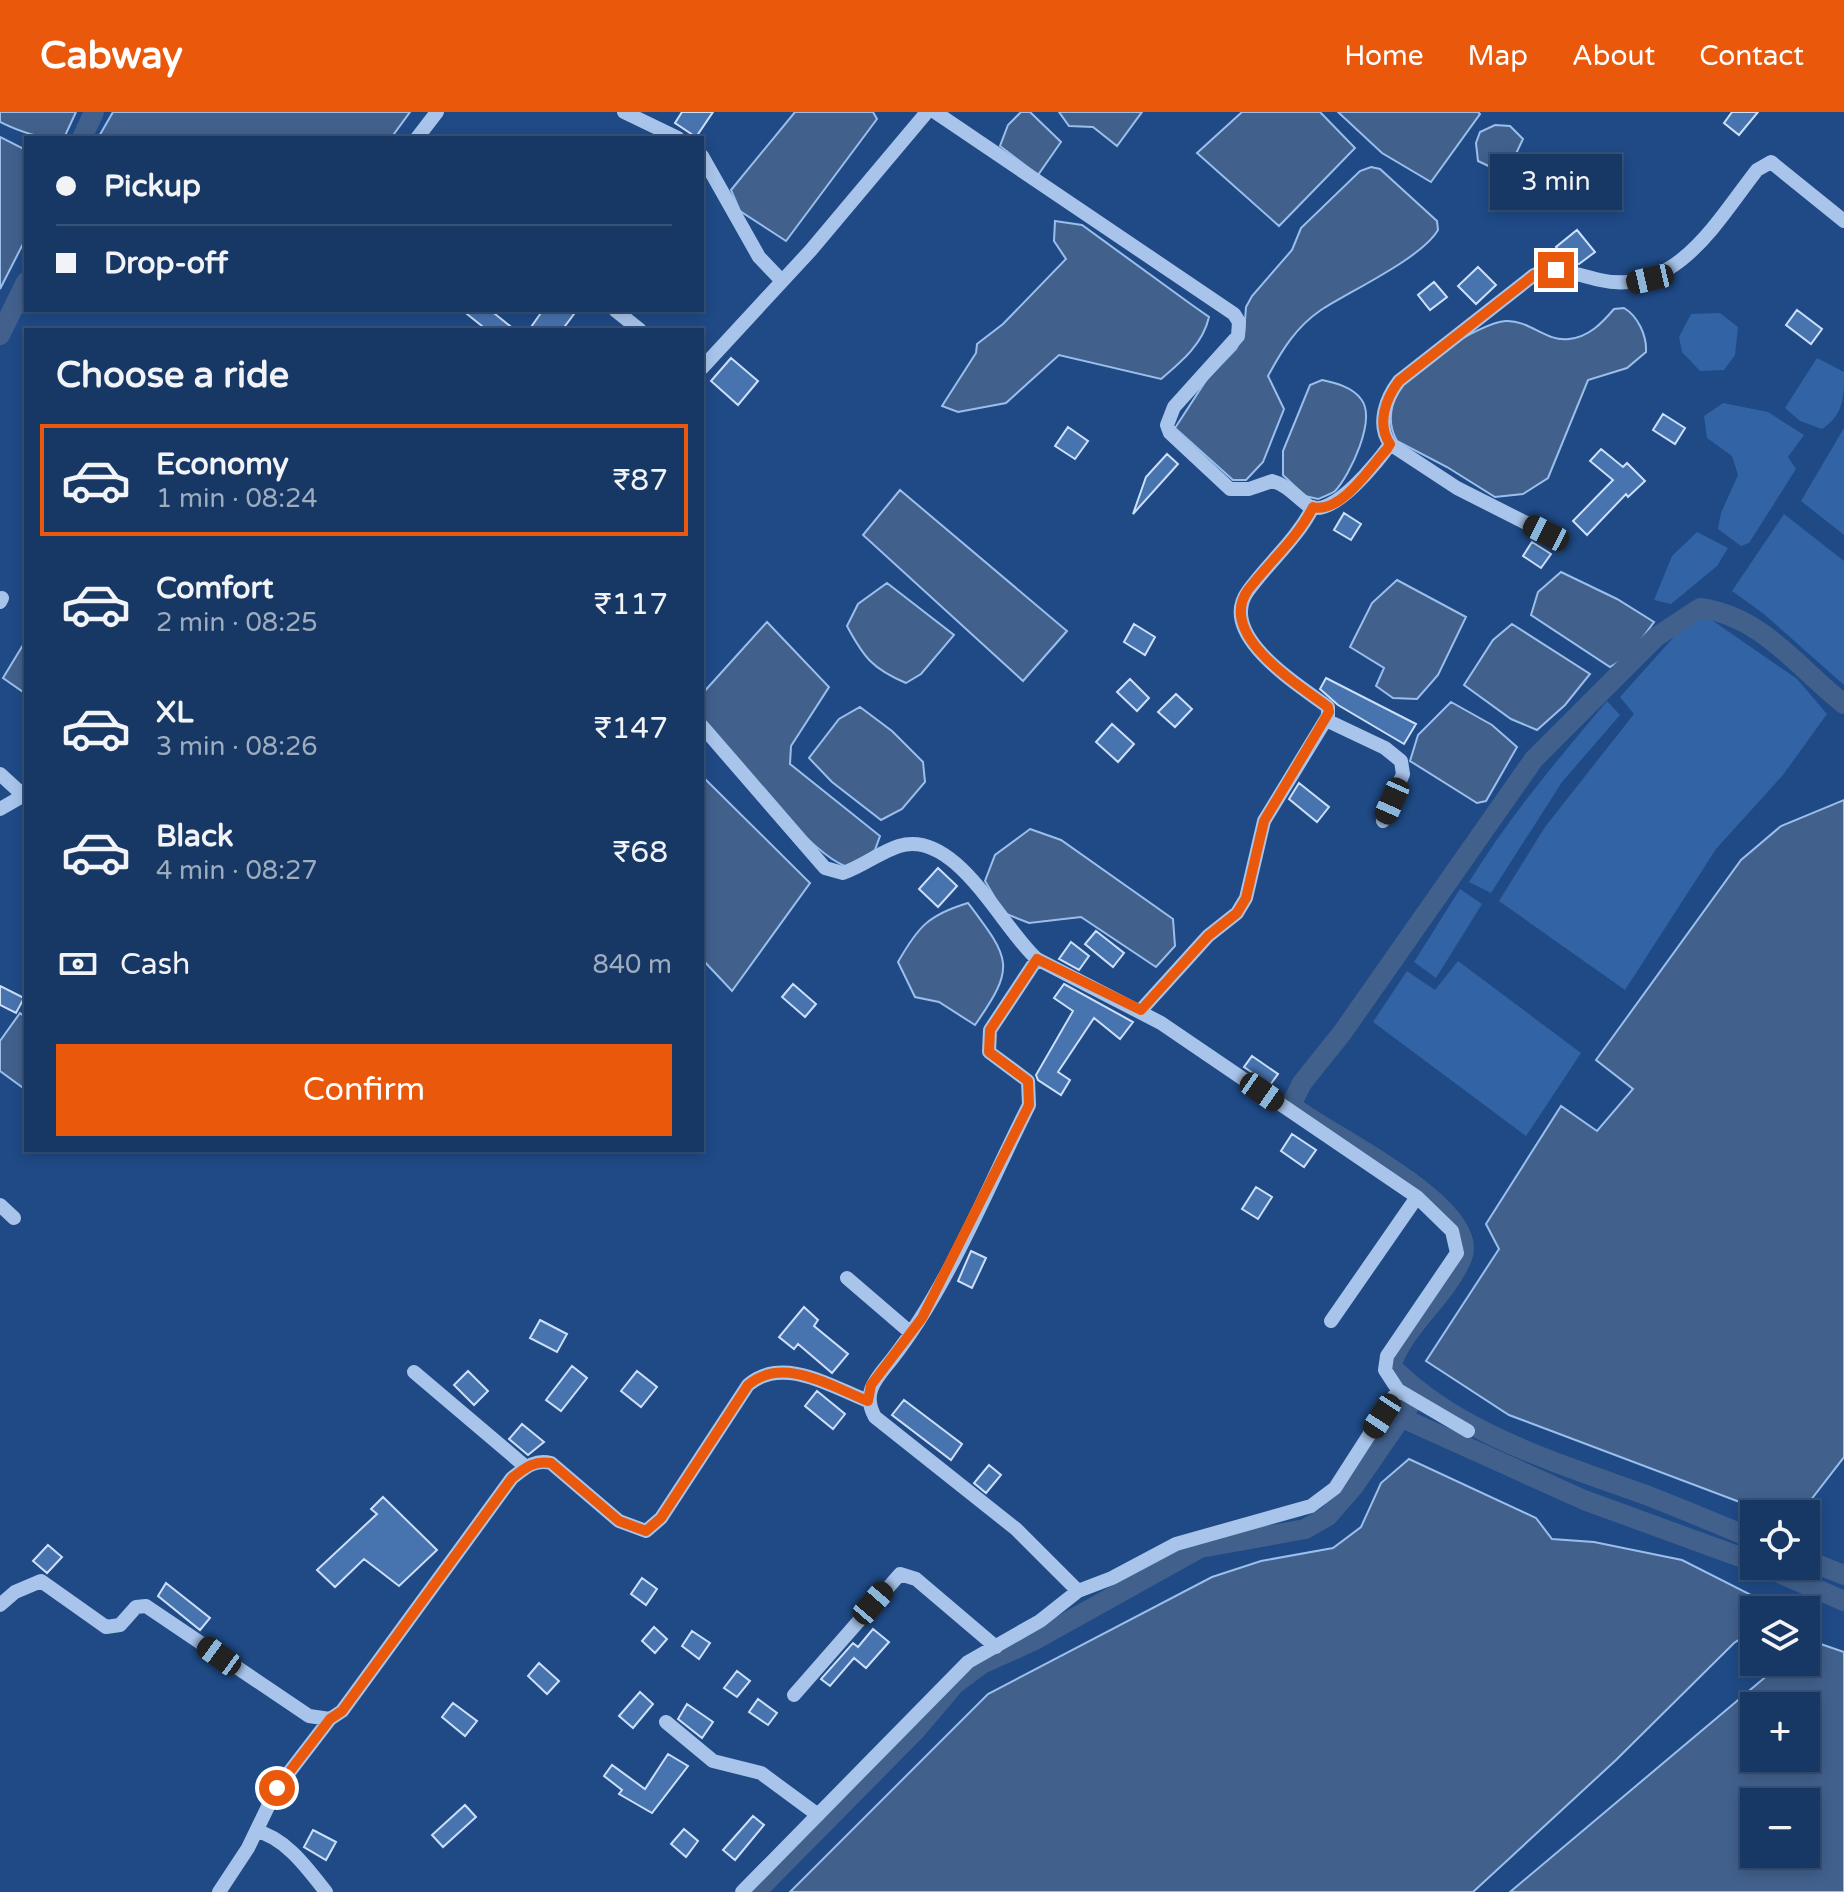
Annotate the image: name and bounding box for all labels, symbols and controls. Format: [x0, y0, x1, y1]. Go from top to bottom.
text: Cabway [40, 33, 183, 79]
text: Home [1344, 39, 1424, 73]
text: Map [1468, 39, 1528, 73]
text: About [1572, 39, 1655, 73]
text: Contact [1699, 39, 1804, 73]
callout: 3 min [1490, 154, 1622, 210]
text: 3 min [1521, 166, 1591, 197]
text: Pickup [104, 168, 201, 205]
text: Drop-off [104, 245, 228, 282]
route end [1538, 252, 1574, 288]
car [1624, 262, 1676, 296]
text: Choose a ride [56, 354, 289, 397]
icon: car [60, 444, 132, 516]
text: Economy [156, 446, 289, 483]
text: ₹87 [613, 462, 668, 499]
text: 1 min · 08:24 [156, 483, 318, 514]
car [1519, 511, 1573, 555]
icon: car [60, 568, 132, 640]
text: Comfort [156, 570, 274, 607]
text: ₹117 [594, 586, 668, 623]
text: 2 min · 08:25 [156, 607, 318, 638]
icon: car [60, 692, 132, 764]
text: XL [156, 694, 193, 731]
text: ₹147 [594, 710, 668, 747]
text: 3 min · 08:26 [156, 731, 318, 762]
car [1371, 774, 1413, 828]
icon: car [60, 816, 132, 888]
text: Black [156, 818, 233, 855]
text: ₹68 [613, 834, 668, 871]
text: 4 min · 08:27 [156, 855, 318, 886]
icon: cash [56, 942, 100, 986]
text: Cash [120, 946, 190, 983]
text: 840 m [592, 949, 672, 980]
button: Confirm [56, 1044, 672, 1136]
car [1235, 1068, 1289, 1116]
car [1359, 1389, 1405, 1443]
map controls [1740, 1500, 1820, 1868]
button: locate [1740, 1500, 1820, 1580]
car [848, 1577, 898, 1629]
button: layers [1740, 1596, 1820, 1676]
car [193, 1632, 245, 1680]
button: + [1740, 1692, 1820, 1772]
route start [259, 1770, 295, 1806]
button: − [1740, 1788, 1820, 1868]

